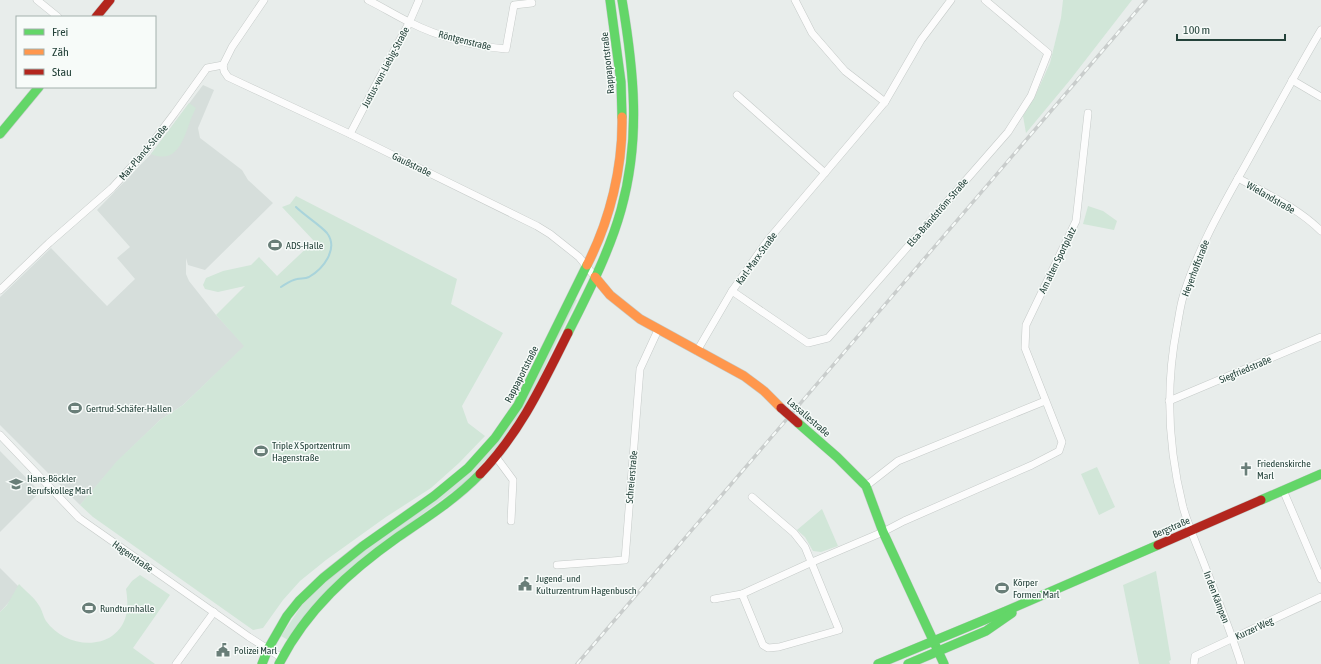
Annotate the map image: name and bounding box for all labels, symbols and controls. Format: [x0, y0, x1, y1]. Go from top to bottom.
legend [16, 16, 156, 88]
scale bar [1177, 16, 1285, 42]
text: 100 m [1183, 23, 1210, 37]
text: Frei [52, 25, 68, 39]
street label: Justus-von-Liebig-Straße [360, 25, 412, 109]
street label: Röntgenstraße [437, 29, 493, 52]
street label: Rappaportstraße [599, 31, 616, 94]
text: Zäh [52, 45, 69, 59]
text: Stau [52, 65, 72, 79]
street label: Max-Planck-Straße [117, 122, 170, 182]
street label: Gaußstraße [390, 150, 434, 179]
street label: Elsa-Brändström-Straße [905, 176, 970, 249]
street label: Wielandstraße [1245, 179, 1297, 216]
street label: Am alten Sportplatz [1037, 225, 1078, 295]
street label: Karl-Marx-Straße [734, 230, 779, 287]
sports icon: ADS-Halle [267, 237, 283, 253]
street label: Heyerhoffstraße [1180, 238, 1211, 298]
place label: ADS-Halle [286, 240, 324, 251]
street label: Rappaportstraße [502, 344, 541, 404]
street label: Siegfriedstraße [1217, 353, 1273, 385]
street label: Lassallestraße [785, 396, 833, 439]
sports icon: Gertrud-Schäfer-Hallen [67, 400, 83, 416]
place label: Gertrud-Schäfer-Hallen [86, 403, 172, 414]
place label: Triple X Sportzentrum Hagenstraße [272, 440, 350, 463]
sports icon: Triple X Sportzentrum Hagenstraße [253, 443, 269, 459]
street label: Schreierstraße [624, 450, 639, 504]
place label: Friedenskirche Marl [1257, 458, 1311, 481]
church icon: Friedenskirche Marl [1238, 461, 1254, 477]
place label: Hans-Böckler Berufskolleg Marl [27, 473, 92, 496]
school or university icon: Hans-Böckler Berufskolleg Marl [8, 476, 24, 492]
street label: Bergstraße [1151, 515, 1192, 540]
street label: Hagenstraße [110, 538, 155, 575]
street label: In den Kämpen [1202, 570, 1232, 625]
place label: Jugend- und Kulturzentrum Hagenbusch [536, 573, 637, 596]
public building icon: Jugend- und Kulturzentrum Hagenbusch [517, 576, 533, 592]
place label: Körper Formen Marl [1013, 577, 1060, 600]
sports icon: Körper Formen Marl [994, 580, 1010, 596]
sports icon: Rundturnhalle [81, 600, 97, 616]
place label: Rundturnhalle [100, 603, 155, 614]
street label: Kurzer Weg [1233, 615, 1276, 642]
public building icon: Polizei Marl [215, 642, 231, 658]
place label: Polizei Marl [234, 645, 277, 656]

